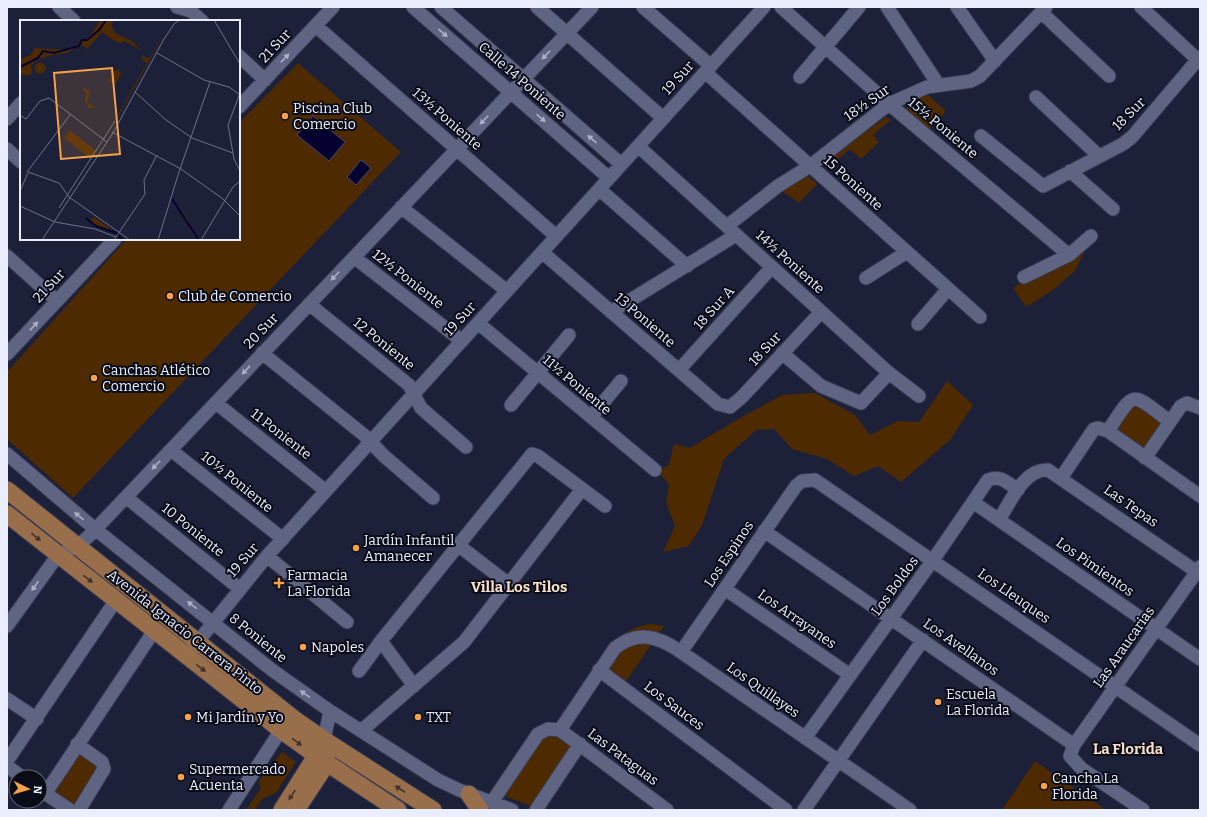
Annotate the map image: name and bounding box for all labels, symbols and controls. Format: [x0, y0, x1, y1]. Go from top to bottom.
inset map [20, 20, 240, 240]
street label: 21 Sur [255, 26, 295, 66]
one-way arrow [437, 28, 448, 37]
street label: Calle 14 Poniente [475, 39, 569, 123]
one-way arrow [541, 50, 551, 60]
one-way arrow [280, 53, 290, 63]
street label: 19 Sur [658, 58, 698, 98]
street label: 18½ Sur [841, 81, 893, 125]
street label: 13½ Poniente [409, 84, 485, 154]
street label: 15½ Poniente [905, 94, 981, 162]
street label: 18 Sur [1109, 94, 1149, 134]
place label: Piscina Club Comercio [293, 100, 372, 133]
marker: Piscina Club Comercio [280, 111, 290, 121]
one-way arrow [535, 114, 546, 123]
one-way arrow [479, 115, 489, 125]
one-way arrow [587, 134, 597, 144]
street label: 15 Poniente [820, 152, 886, 214]
street label: 14½ Poniente [752, 227, 828, 297]
street label: 12½ Poniente [369, 246, 447, 312]
street label: 21 Sur [29, 266, 69, 306]
one-way arrow [331, 271, 340, 281]
street label: 18 Sur A [690, 283, 738, 333]
place label: Club de Comercio [178, 288, 292, 305]
street label: 13 Poniente [611, 289, 679, 351]
marker: Club de Comercio [165, 291, 175, 301]
street label: 19 Sur [440, 299, 480, 339]
street label: 20 Sur [240, 310, 282, 352]
street label: 12 Poniente [350, 314, 418, 374]
one-way arrow [29, 321, 38, 331]
street label: 18 Sur [745, 329, 785, 369]
street label: 11½ Poniente [539, 351, 615, 419]
place label: Canchas Atlético Comercio [102, 362, 210, 395]
one-way arrow [242, 366, 251, 375]
marker: Canchas Atlético Comercio [89, 373, 99, 383]
street label: 11 Poniente [247, 405, 315, 463]
street label: 10½ Poniente [198, 448, 276, 516]
one-way arrow [152, 460, 161, 470]
street label: Las Tepas [1101, 481, 1161, 531]
street label: 10 Poniente [158, 500, 228, 560]
one-way arrow [74, 511, 84, 520]
street label: Los Espinos [701, 518, 757, 590]
place label: Jardín Infantil Amanecer [363, 532, 454, 565]
one-way arrow [31, 533, 42, 542]
street label: Los Pimientos [1053, 534, 1137, 600]
street label: 19 Sur [224, 539, 262, 581]
marker: Jardín Infantil Amanecer [351, 543, 361, 553]
street label: Los Boldos [868, 553, 922, 619]
street label: Los Lleuques [975, 565, 1053, 627]
street label: Avenida Ignacio Carrera Pinto [104, 566, 266, 698]
place label: Farmacia La Florida [287, 567, 351, 600]
one-way arrow [83, 574, 94, 583]
marker: Farmacia La Florida [274, 578, 284, 588]
district label: Villa Los Tilos [471, 578, 567, 596]
one-way arrow [31, 581, 39, 592]
street label: Los Arrayanes [755, 586, 839, 652]
one-way arrow [186, 601, 197, 610]
street label: Las Araucarias [1090, 603, 1158, 691]
street label: 8 Poniente [226, 610, 290, 666]
street label: Los Avellanos [920, 615, 1002, 679]
place label: Napoles [311, 639, 364, 656]
marker: Napoles [298, 642, 308, 652]
street label: Los Quillayes [723, 659, 803, 721]
one-way arrow [196, 664, 207, 672]
street label: Los Sauces [641, 678, 707, 734]
place label: Escuela La Florida [946, 686, 1010, 719]
one-way arrow [300, 690, 310, 698]
marker: Escuela La Florida [933, 697, 943, 707]
place label: Mi Jardín y Yo [196, 709, 284, 726]
place label: TXT [426, 709, 451, 726]
marker: Mi Jardín y Yo [183, 712, 193, 722]
marker: TXT [413, 712, 423, 722]
street label: Las Pataguas [584, 725, 662, 789]
one-way arrow [292, 738, 303, 746]
district label: La Florida [1093, 740, 1164, 758]
place label: Supermercado Acuenta [189, 761, 286, 794]
north arrow [8, 769, 48, 809]
place label: Cancha La Florida [1052, 770, 1119, 803]
marker: Supermercado Acuenta [176, 772, 186, 782]
marker: Cancha La Florida [1039, 781, 1049, 791]
text: N [31, 785, 44, 795]
one-way arrow [395, 785, 405, 793]
one-way arrow [288, 790, 296, 800]

